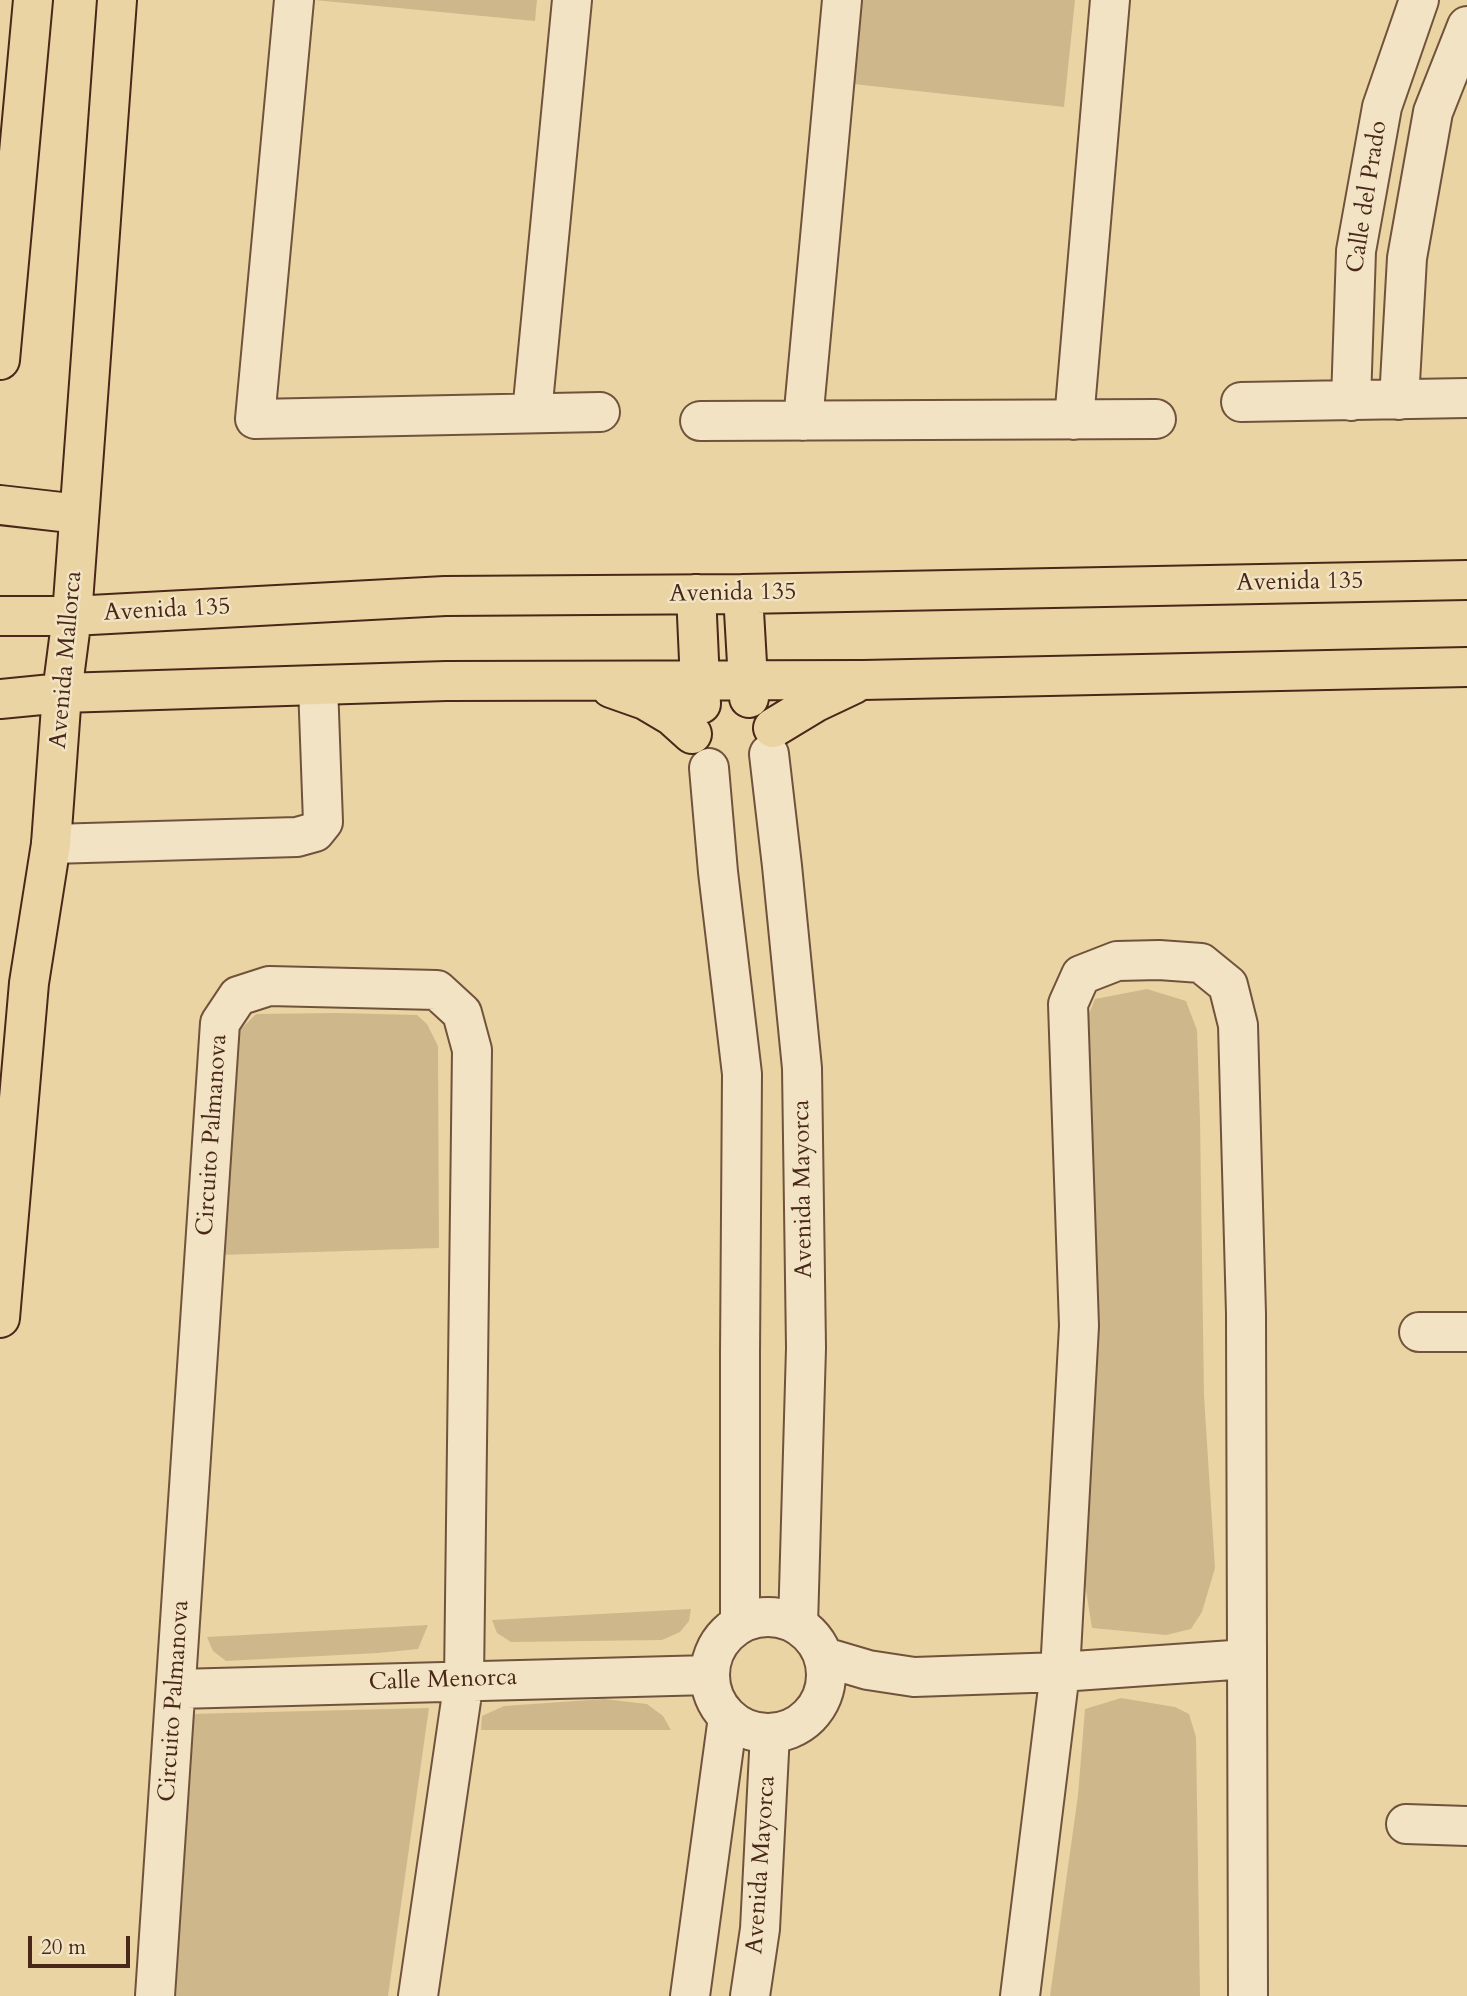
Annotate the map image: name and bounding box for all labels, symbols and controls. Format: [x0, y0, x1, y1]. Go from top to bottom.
street label: Calle del Prado [1342, 119, 1394, 275]
street label: Avenida 135 [1236, 567, 1364, 599]
street label: Avenida Mallorca [45, 570, 89, 750]
street label: Avenida 135 [669, 578, 797, 610]
street label: Avenida 135 [103, 593, 231, 629]
street label: Circuito Palmanova [192, 1033, 234, 1237]
street label: Avenida Mayorca [788, 1099, 820, 1279]
street label: Circuito Palmanova [154, 1599, 196, 1803]
street label: Calle Menorca [368, 1664, 518, 1698]
street label: Avenida Mayorca [741, 1775, 783, 1955]
scale bar [32, 1923, 133, 1967]
text: 20 m [41, 1933, 86, 1962]

